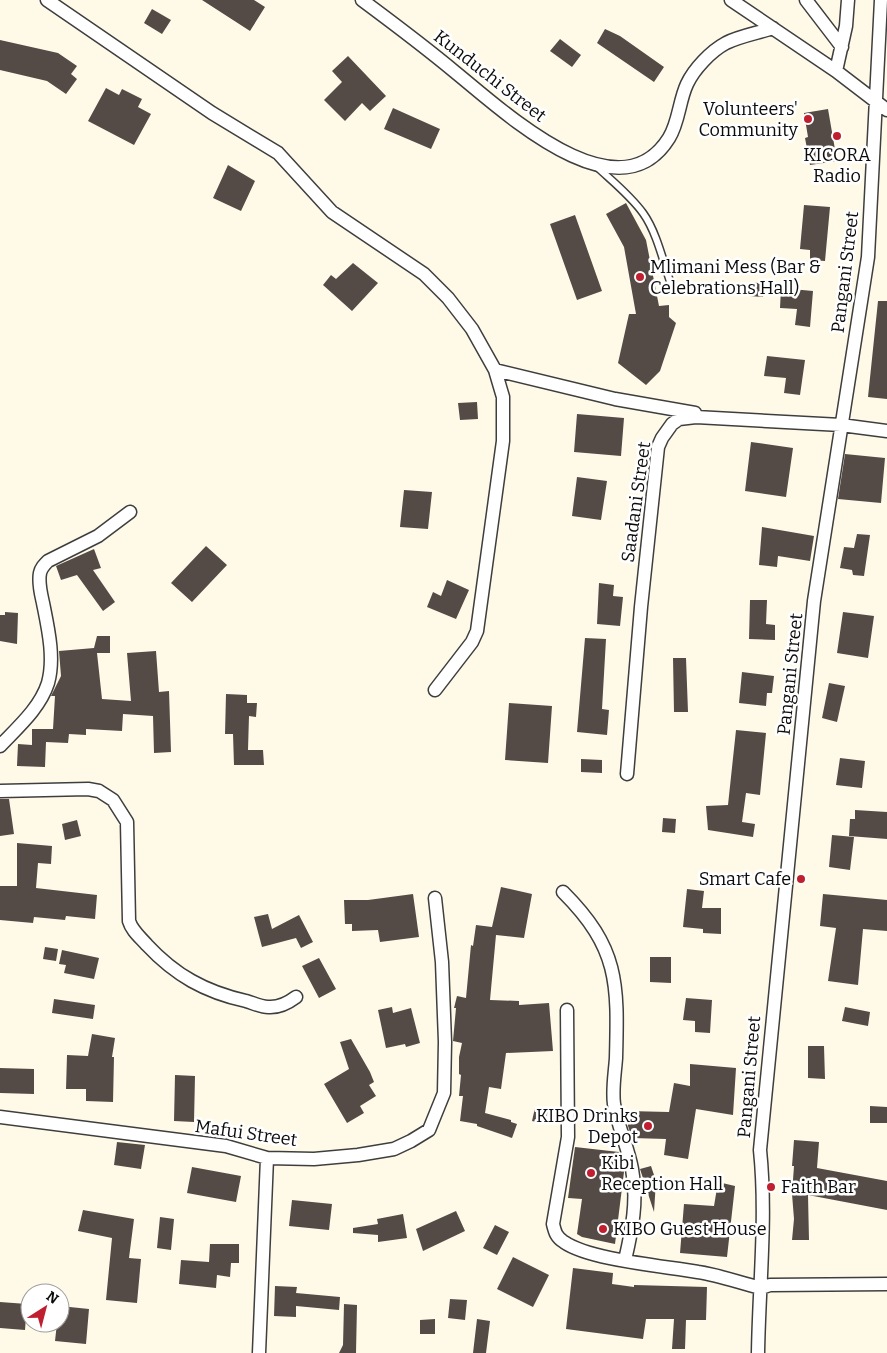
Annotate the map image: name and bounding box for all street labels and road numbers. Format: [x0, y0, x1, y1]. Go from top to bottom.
street label: Kunduchi Street [429, 25, 551, 127]
street label: Pangani Street [827, 209, 863, 334]
street label: Saadani Street [617, 440, 655, 564]
street label: Pangani Street [773, 612, 807, 736]
street label: Pangani Street [733, 1015, 765, 1139]
street label: Mafui Street [194, 1115, 299, 1151]

